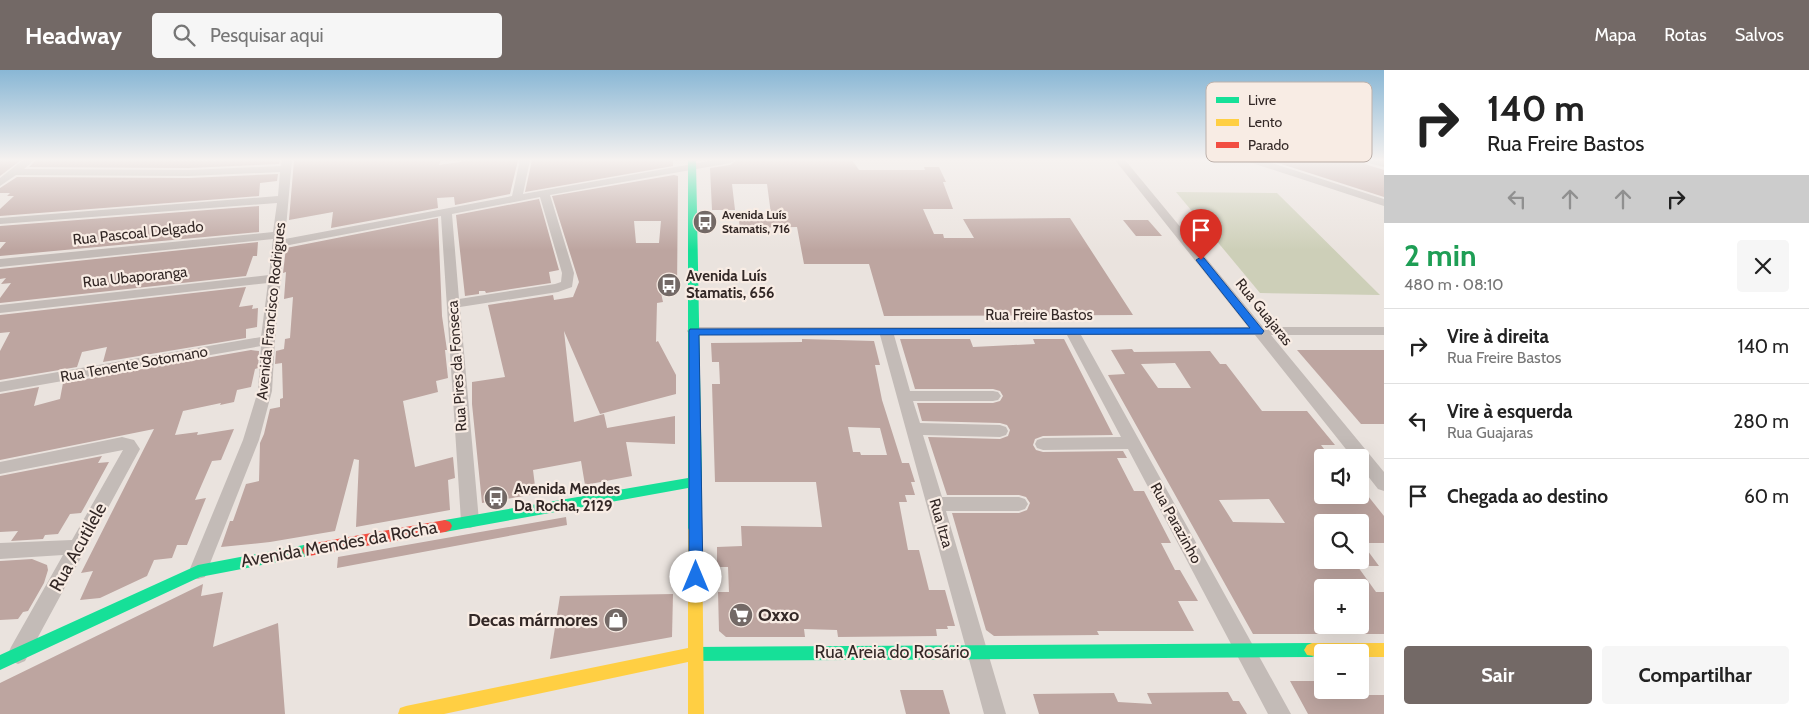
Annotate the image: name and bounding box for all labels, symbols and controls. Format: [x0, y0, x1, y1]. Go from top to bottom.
search box [152, 13, 502, 58]
text: Headway [25, 21, 122, 50]
icon: search [170, 21, 198, 49]
text: Pesquisar aqui [210, 24, 324, 47]
text: Mapa [1594, 24, 1636, 46]
text: Rotas [1664, 24, 1707, 46]
text: Salvos [1735, 24, 1784, 46]
legend [1206, 82, 1372, 162]
text: 140 m [1487, 87, 1585, 130]
icon: right [1404, 90, 1469, 155]
text: Livre [1248, 91, 1276, 109]
text: Lento [1248, 113, 1282, 131]
text: Rua Freire Bastos [1487, 130, 1644, 157]
text: Parado [1248, 136, 1289, 154]
icon: left [1503, 185, 1531, 213]
icon: ahead [1556, 185, 1584, 213]
icon: ahead [1609, 185, 1637, 213]
icon: right [1662, 185, 1690, 213]
place label: Avenida Luís Stamatis, 716 [722, 207, 790, 236]
bus stop icon: Avenida Luís Stamatis, 716 [692, 209, 718, 235]
pin [1180, 209, 1222, 260]
icon: arrive [1187, 216, 1215, 244]
street label: Rua Pascoal Delgado [72, 217, 204, 249]
street label: Avenida Francisco Rodrigues [253, 221, 289, 401]
text: 2 min [1404, 237, 1476, 274]
button: close [1737, 240, 1789, 292]
street label: Rua Ubaporanga [82, 262, 189, 291]
place label: Avenida Luís Stamatis, 656 [686, 267, 774, 302]
bus stop icon: Avenida Luís Stamatis, 656 [656, 272, 682, 298]
street label: Rua Guajaras [1232, 275, 1296, 349]
text: 480 m · 08:10 [1404, 275, 1503, 294]
street label: Rua Pires da Fonseca [443, 299, 471, 432]
street label: Rua Freire Bastos [985, 306, 1093, 324]
text: Vire à direita [1447, 325, 1549, 348]
icon: right [1404, 332, 1432, 360]
text: 140 m [1738, 335, 1789, 358]
street label: Rua Tenente Sotomano [59, 342, 209, 386]
text: Rua Freire Bastos [1447, 348, 1561, 367]
text: Vire à esquerda [1447, 400, 1573, 423]
icon: left [1404, 407, 1432, 435]
text: 280 m [1733, 410, 1789, 433]
text: Rua Guajaras [1447, 423, 1533, 442]
map controls [1314, 449, 1369, 699]
button: sound [1314, 449, 1369, 504]
street label: Rua Parazinho [1146, 479, 1206, 567]
place label: Avenida Mendes Da Rocha, 2129 [514, 480, 620, 515]
icon: arrive [1404, 482, 1432, 510]
bus stop icon: Avenida Mendes Da Rocha, 2129 [483, 485, 509, 511]
text: Chegada ao destino [1447, 485, 1608, 508]
text: 60 m [1744, 485, 1789, 508]
street label: Rua Itza [925, 496, 957, 550]
street label: Rua Acutilele [45, 499, 111, 595]
button: search [1314, 514, 1369, 569]
street label: Avenida Mendes da Rocha [239, 516, 439, 572]
position arrow [669, 550, 721, 602]
button: + [1314, 579, 1369, 634]
supermarket icon: Oxxo [728, 602, 754, 628]
place label: Oxxo [758, 604, 799, 626]
shop icon: Decas mármores [603, 607, 629, 633]
place label: Decas mármores [468, 609, 598, 631]
street label: Rua Areia do Rosário [815, 641, 970, 663]
button: − [1314, 644, 1369, 699]
button: Sair [1404, 646, 1592, 704]
button: Compartilhar [1602, 646, 1789, 704]

